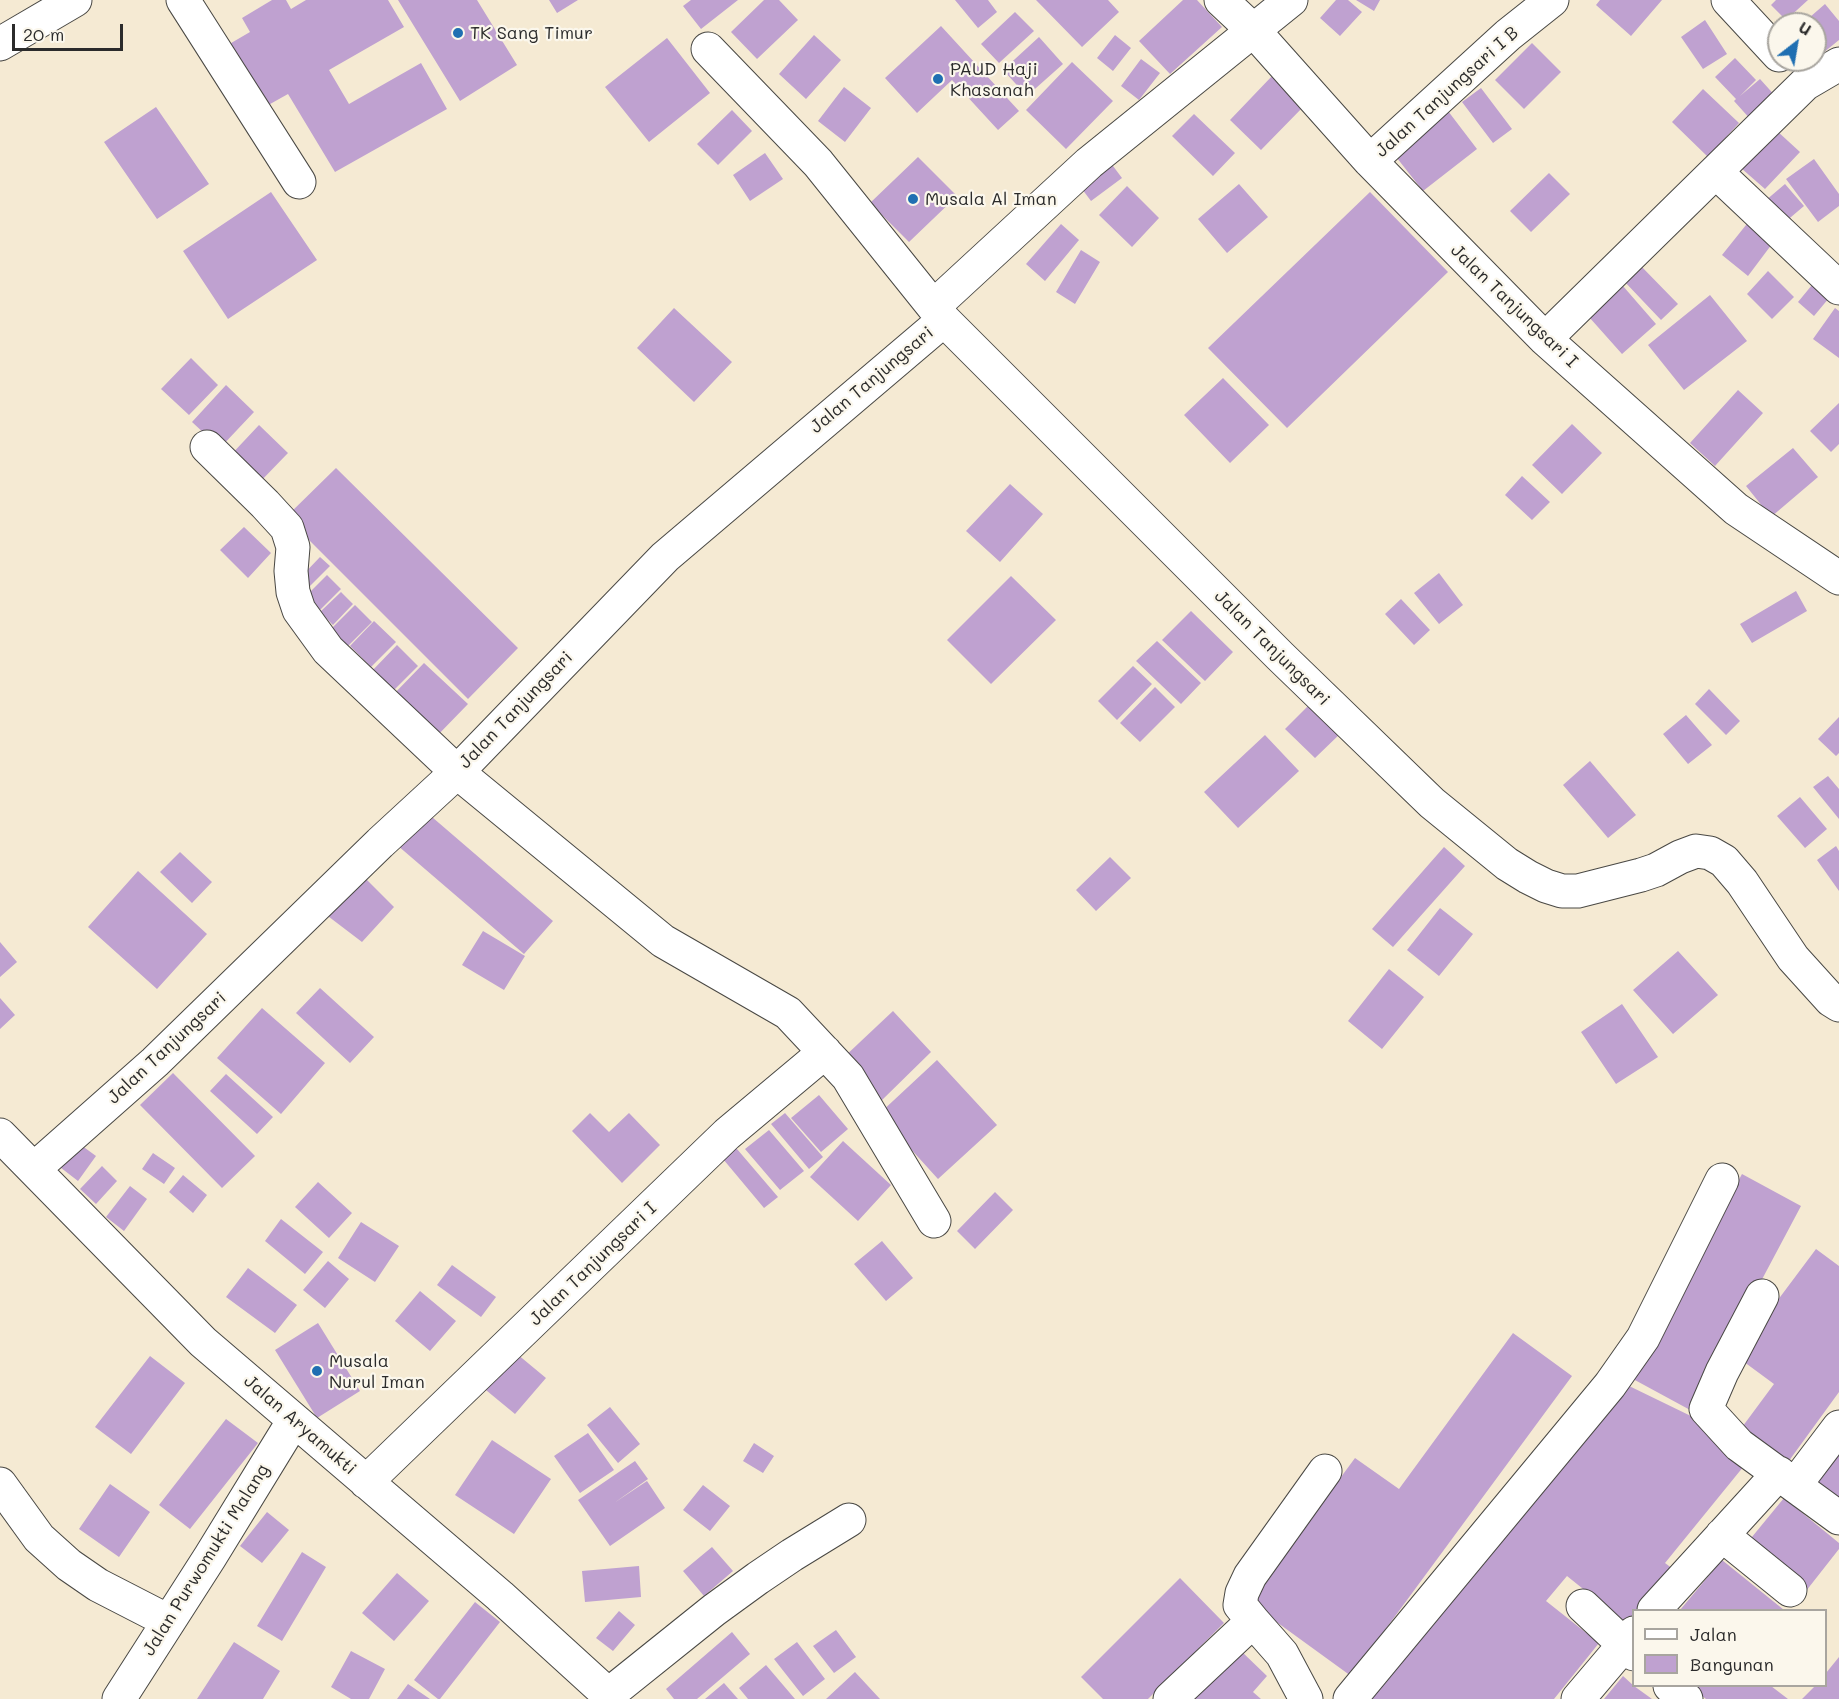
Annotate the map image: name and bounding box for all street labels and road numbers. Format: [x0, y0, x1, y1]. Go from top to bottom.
street label: Jalan Tanjungsari I B [1371, 22, 1523, 162]
street label: Jalan Tanjungsari I [1446, 240, 1582, 372]
street label: Jalan Tanjungsari [806, 322, 938, 438]
street label: Jalan Tanjungsari [1210, 586, 1334, 710]
street label: Jalan Tanjungsari [455, 647, 577, 773]
street label: Jalan Tanjungsari [103, 987, 231, 1109]
street label: Jalan Tanjungsari I [525, 1198, 661, 1330]
street label: Jalan Aryamukti [239, 1370, 361, 1480]
street label: Jalan Purwomukti Malang [138, 1460, 274, 1660]

